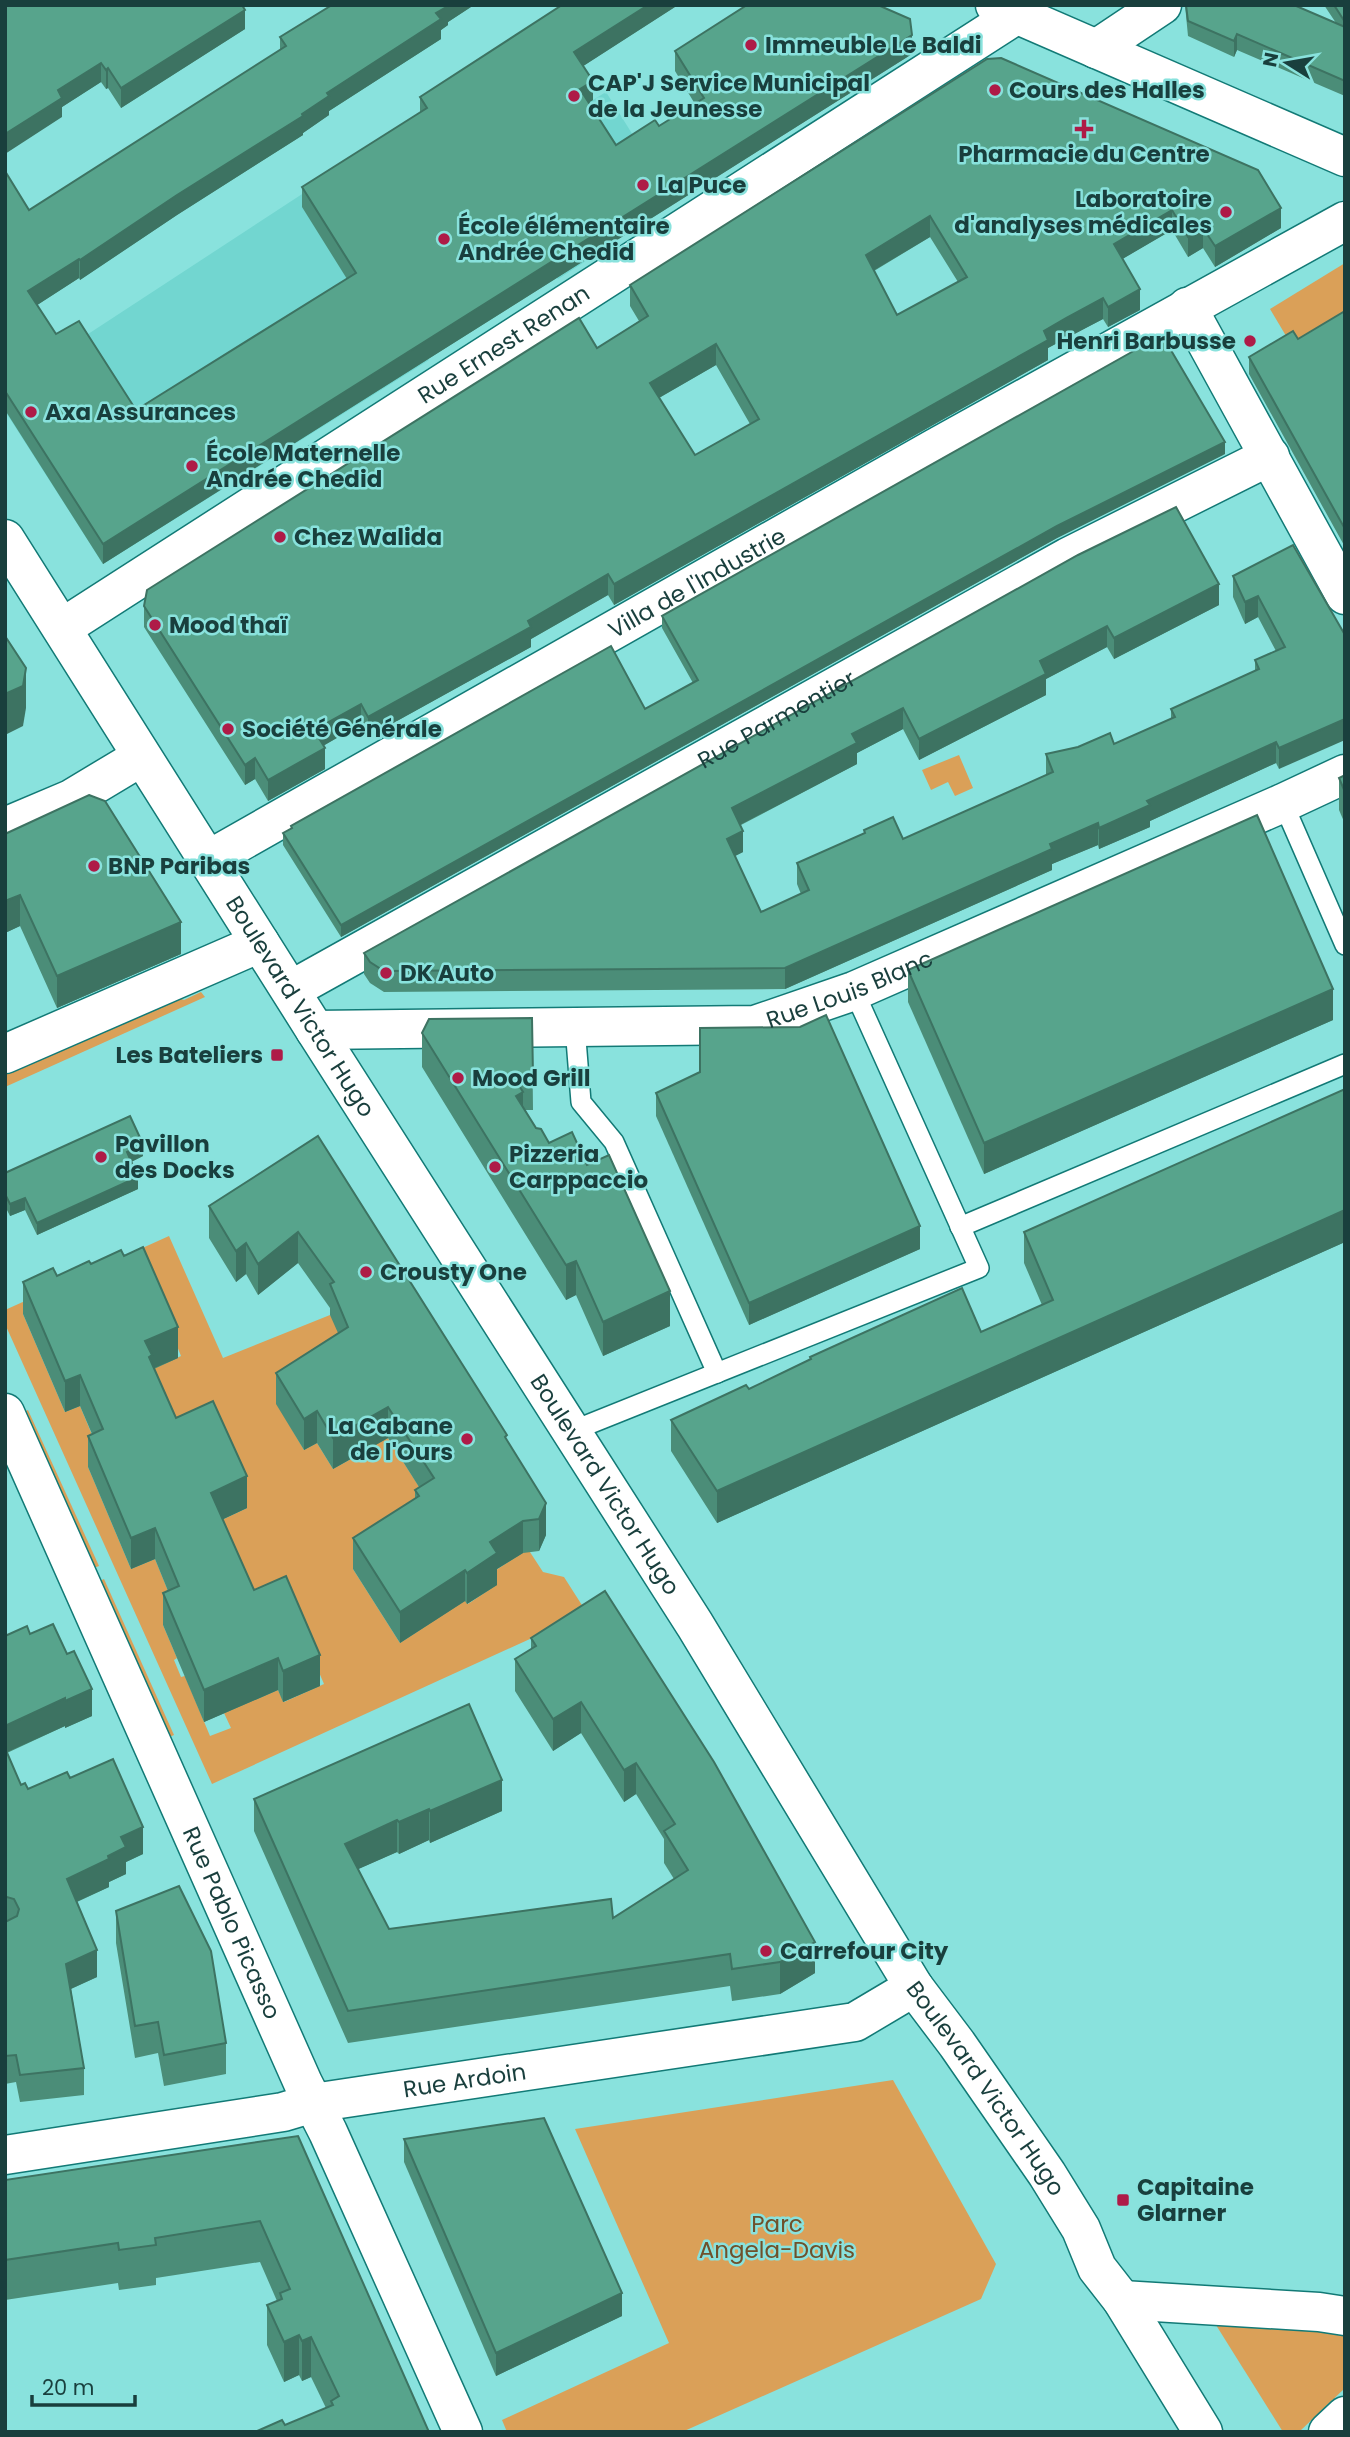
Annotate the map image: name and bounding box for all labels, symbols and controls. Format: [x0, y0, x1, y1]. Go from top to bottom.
north arrow [1252, 28, 1322, 98]
place label: Immeuble Le Baldi [765, 29, 982, 61]
marker: Immeuble Le Baldi [743, 37, 759, 53]
text: N [1256, 50, 1285, 69]
place label: CAP'J Service Municipal de la Jeunesse [588, 67, 870, 125]
place label: Cours des Halles [1009, 74, 1205, 106]
marker: Cours des Halles [987, 82, 1003, 98]
marker: CAP'J Service Municipal de la Jeunesse [566, 88, 582, 104]
marker: Pharmacie du Centre [1076, 121, 1092, 137]
place label: Pharmacie du Centre [958, 138, 1210, 170]
place label: La Puce [657, 169, 746, 201]
marker: La Puce [635, 177, 651, 193]
place label: Laboratoire d'analyses médicales [954, 183, 1212, 241]
marker: Laboratoire d'analyses médicales [1218, 204, 1234, 220]
place label: École élémentaire Andrée Chedid [458, 210, 670, 268]
marker: École élémentaire Andrée Chedid [436, 231, 452, 247]
street label: Rue Ernest Renan [412, 277, 596, 411]
place label: Henri Barbusse [1056, 325, 1236, 357]
marker: Henri Barbusse [1242, 333, 1258, 349]
place label: Axa Assurances [45, 396, 236, 428]
marker: Axa Assurances [23, 404, 39, 420]
place label: École Maternelle Andrée Chedid [206, 437, 400, 495]
marker: École Maternelle Andrée Chedid [184, 458, 200, 474]
street label: Villa de l'Industrie [602, 520, 792, 646]
place label: Chez Walida [294, 521, 442, 553]
marker: Chez Walida [272, 529, 288, 545]
place label: Mood thaï [169, 609, 288, 641]
marker: Mood thaï [147, 617, 163, 633]
street label: Rue Parmentier [692, 662, 861, 776]
place label: Société Générale [242, 713, 442, 745]
marker: Société Générale [220, 721, 236, 737]
place label: BNP Paribas [108, 850, 250, 882]
marker: BNP Paribas [86, 858, 102, 874]
street label: Boulevard Victor Hugo [218, 890, 383, 1123]
street label: Rue Louis Blanc [762, 942, 938, 1036]
place label: DK Auto [400, 957, 494, 989]
marker: DK Auto [378, 965, 394, 981]
place label: Les Bateliers [115, 1039, 263, 1071]
marker: Les Bateliers [269, 1047, 285, 1063]
place label: Mood Grill [472, 1062, 591, 1094]
marker: Mood Grill [450, 1070, 466, 1086]
place label: Pavillon des Docks [115, 1128, 235, 1186]
place label: Pizzeria Carppaccio [509, 1138, 648, 1196]
marker: Pavillon des Docks [93, 1149, 109, 1165]
marker: Pizzeria Carppaccio [487, 1159, 503, 1175]
place label: Crousty One [380, 1256, 527, 1288]
marker: Crousty One [358, 1264, 374, 1280]
street label: Boulevard Victor Hugo [523, 1368, 688, 1601]
place label: La Cabane de l'Ours [327, 1410, 453, 1468]
marker: La Cabane de l'Ours [459, 1431, 475, 1447]
street label: Rue Pablo Picasso [175, 1822, 289, 2024]
place label: Carrefour City [780, 1935, 949, 1967]
marker: Carrefour City [758, 1943, 774, 1959]
street label: Boulevard Victor Hugo [899, 1974, 1073, 2202]
street label: Rue Ardoin [401, 2055, 528, 2105]
place label: Capitaine Glarner [1137, 2171, 1254, 2229]
marker: Capitaine Glarner [1115, 2192, 1131, 2208]
park label: Parc Angela-Davis [699, 2208, 855, 2266]
scale bar [32, 2364, 135, 2408]
text: 20 m [42, 2373, 95, 2402]

